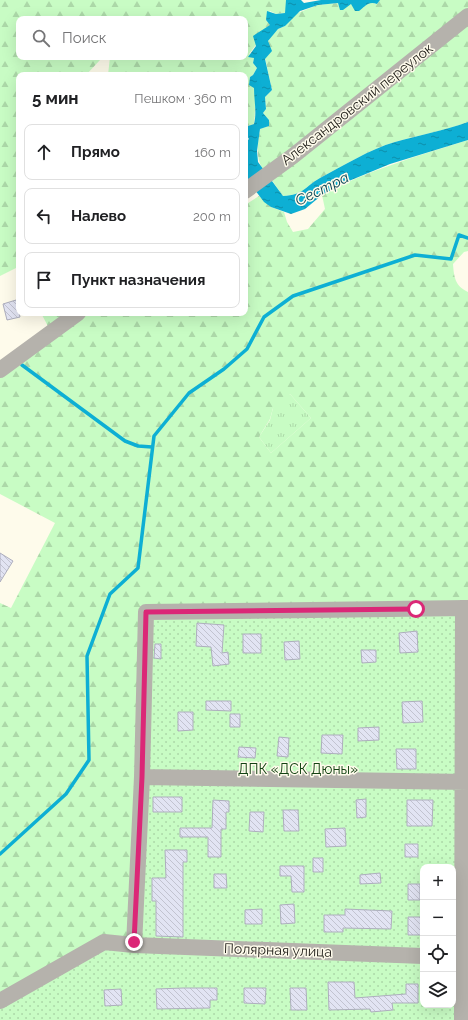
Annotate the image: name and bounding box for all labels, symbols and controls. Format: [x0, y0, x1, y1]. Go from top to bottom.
search box [16, 16, 248, 60]
icon: search [30, 27, 52, 49]
text: Поиск [62, 29, 107, 47]
street label: Александровский переулок [278, 40, 436, 168]
text: 5 мин [32, 88, 79, 108]
text: Пешком · 360 m [134, 91, 232, 106]
icon: ahead [33, 141, 55, 163]
text: Прямо [71, 143, 120, 161]
text: 160 m [194, 145, 231, 160]
water label: Сестра [292, 168, 352, 210]
icon: left [33, 205, 55, 227]
text: Налево [71, 207, 126, 225]
text: 200 m [193, 209, 231, 224]
icon: arrive [33, 269, 55, 291]
text: Пункт назначения [71, 271, 205, 289]
route start [407, 600, 425, 618]
park label: ДПК «ДСК Дюны» [238, 761, 358, 777]
map controls [420, 864, 456, 1008]
button: + [420, 864, 456, 900]
button: − [420, 900, 456, 936]
route end [125, 933, 143, 951]
button: locate [420, 936, 456, 972]
street label: Полярная улица [224, 940, 332, 960]
button: layers [420, 972, 456, 1008]

